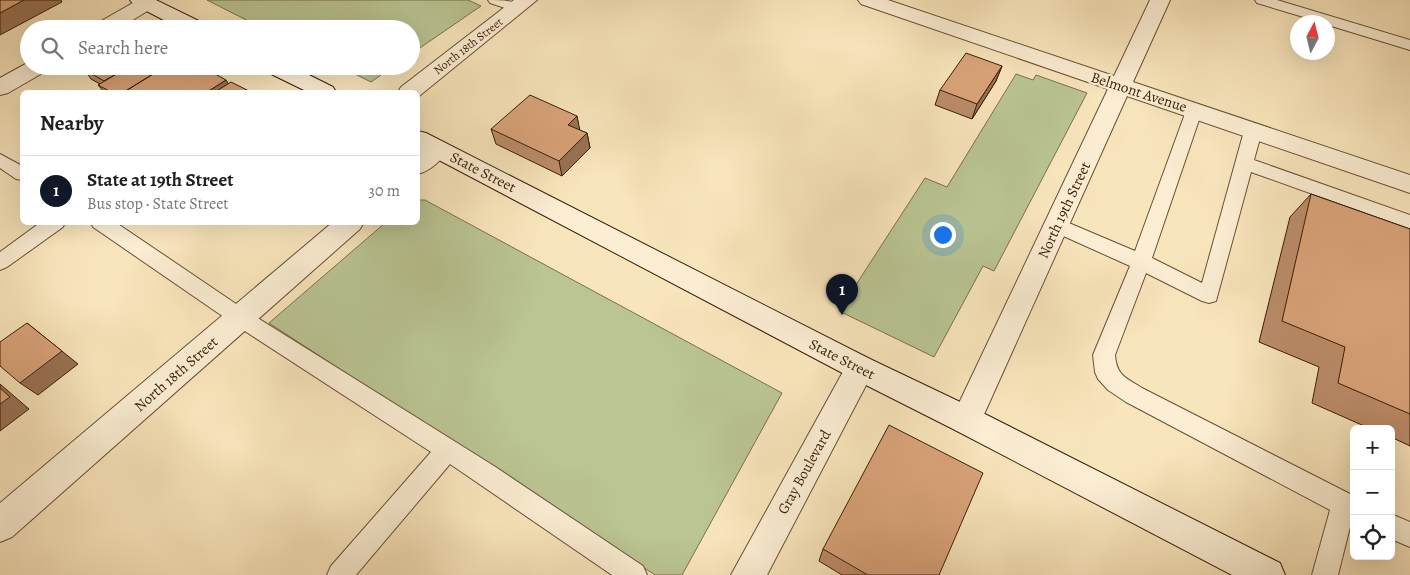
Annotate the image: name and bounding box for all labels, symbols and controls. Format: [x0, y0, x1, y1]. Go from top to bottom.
street label: North 18th Street [430, 14, 506, 78]
north arrow [1290, 15, 1335, 60]
search box [20, 20, 420, 75]
icon: search [38, 34, 66, 62]
text: Search here [78, 35, 168, 61]
street label: Belmont Avenue [1088, 67, 1190, 117]
text: Nearby [40, 109, 103, 137]
street label: State Street [447, 147, 519, 197]
street label: North 19th Street [1033, 158, 1095, 262]
text: State at 19th Street [87, 167, 233, 193]
text: 1 [53, 180, 59, 202]
text: 30 m [368, 180, 400, 202]
text: Bus stop · State Street [87, 193, 229, 215]
your location [930, 222, 956, 248]
pin: 1 [826, 274, 858, 315]
street label: North 18th Street [130, 332, 222, 416]
street label: State Street [806, 334, 878, 384]
street label: Gray Boulevard [773, 425, 836, 518]
map controls [1350, 425, 1395, 560]
button: + [1350, 425, 1395, 470]
button: − [1350, 470, 1395, 515]
button: locate [1350, 515, 1395, 560]

